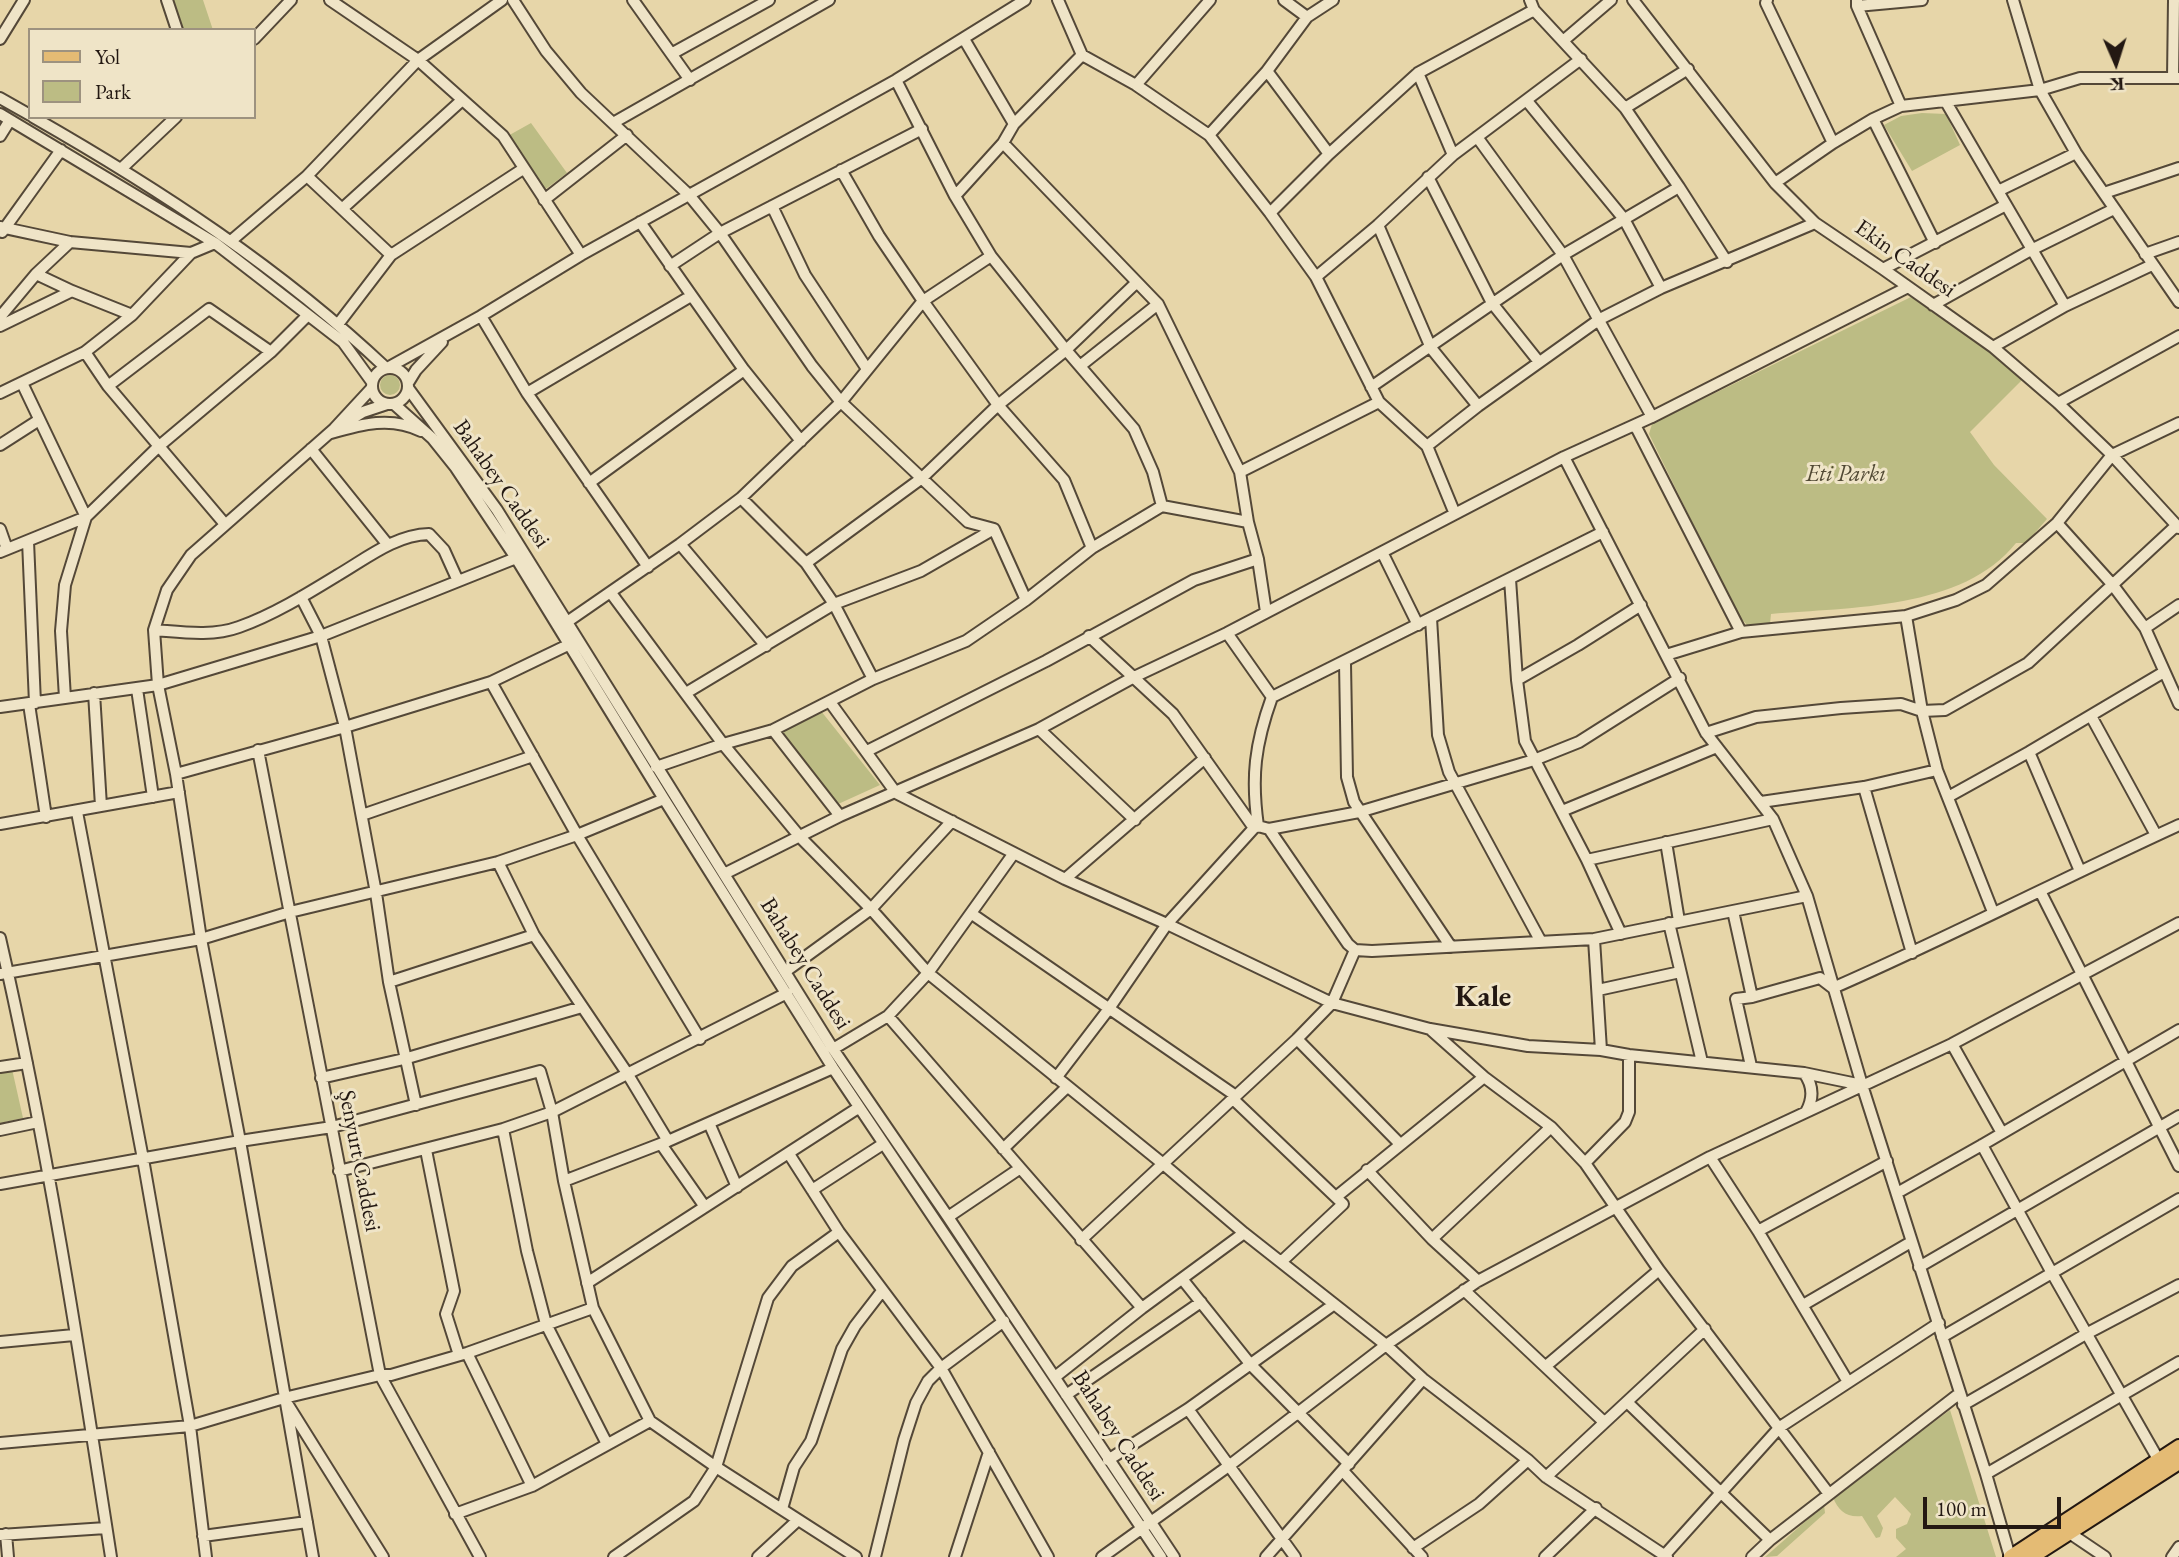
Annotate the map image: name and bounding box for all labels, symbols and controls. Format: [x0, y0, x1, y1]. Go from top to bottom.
legend [28, 28, 256, 119]
north arrow [2081, 28, 2151, 98]
text: Yol [95, 43, 120, 70]
text: K [2109, 72, 2125, 97]
text: Park [95, 78, 131, 105]
street label: Ekin Caddesi [1849, 214, 1961, 304]
street label: Bahabey Caddesi [447, 415, 555, 553]
park label: Eti Parkı [1806, 461, 1886, 489]
street label: Bahabey Caddesi [754, 893, 856, 1035]
district label: Kale [1455, 980, 1511, 1016]
street label: Şenyurt Caddesi [332, 1088, 386, 1234]
street label: Bahabey Caddesi [1066, 1366, 1170, 1506]
scale bar [1927, 1484, 2065, 1528]
text: 100 m [1936, 1495, 1987, 1522]

